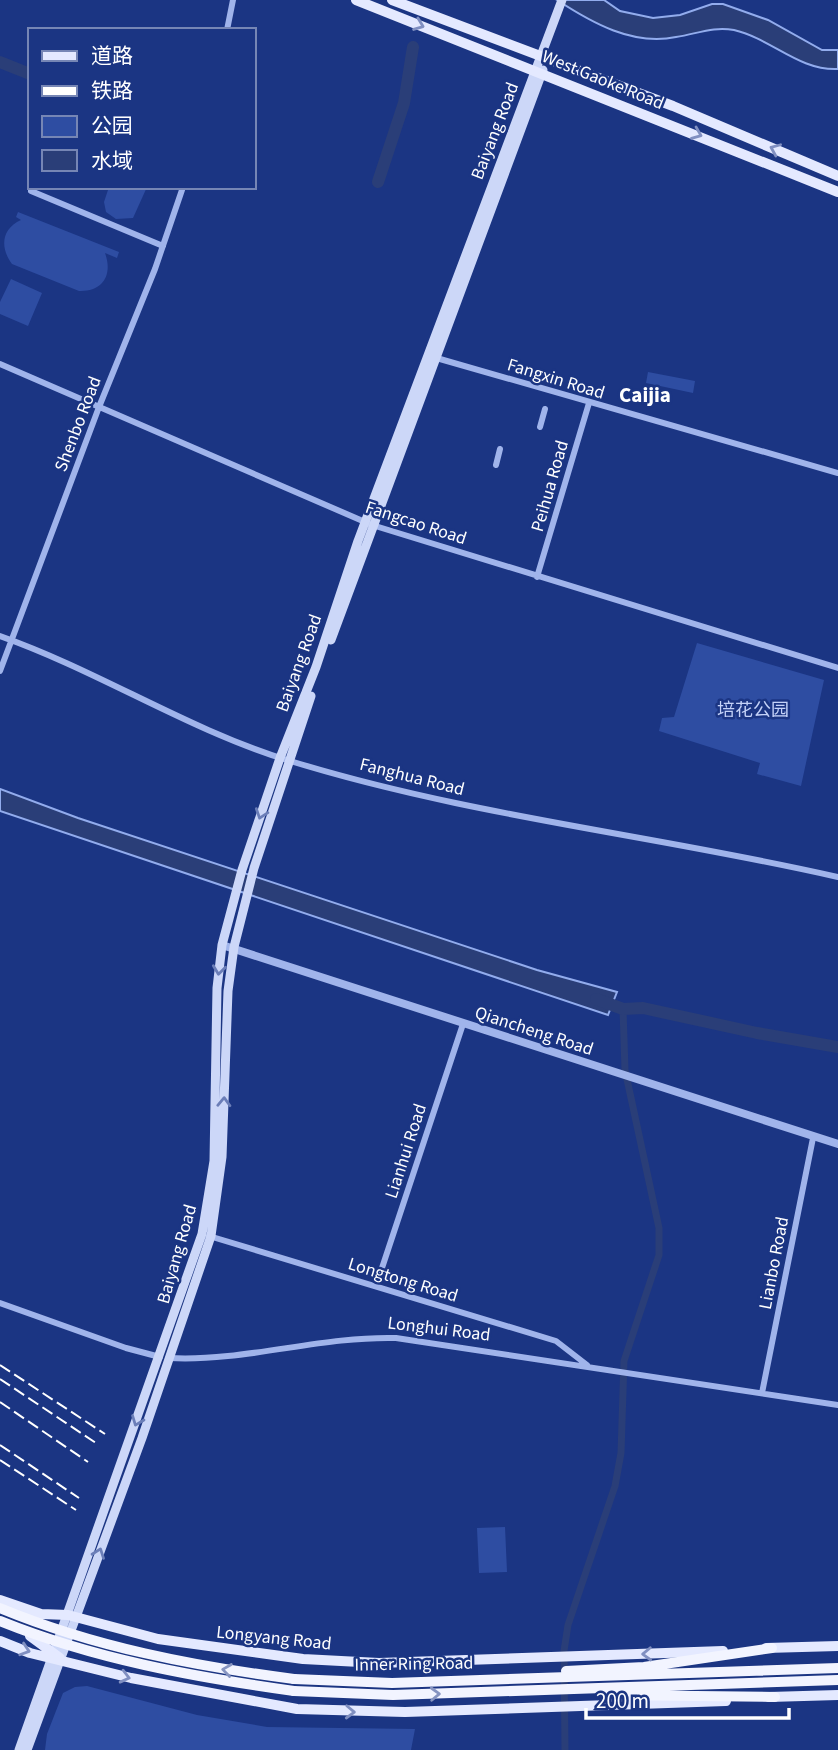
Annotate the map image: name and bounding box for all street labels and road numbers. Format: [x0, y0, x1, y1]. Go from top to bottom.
street label: West Gaoke Road [538, 44, 668, 116]
street label: Baiyang Road [465, 79, 525, 183]
street label: Fangxin Road [504, 352, 608, 406]
street label: Shenbo Road [48, 373, 108, 475]
street label: Peihua Road [525, 437, 575, 535]
street label: Fangcao Road [362, 495, 470, 551]
street label: Baiyang Road [270, 611, 328, 715]
street label: Fanghua Road [357, 752, 467, 802]
street label: Qiancheng Road [471, 1000, 597, 1062]
street label: Lianhui Road [379, 1100, 433, 1202]
street label: Baiyang Road [151, 1201, 203, 1307]
street label: Lianbo Road [753, 1214, 795, 1312]
street label: Longtong Road [345, 1251, 461, 1309]
street label: Longhui Road [386, 1310, 492, 1348]
street label: Longyang Road [215, 1620, 333, 1656]
street label: Inner Ring Road [354, 1650, 474, 1678]

